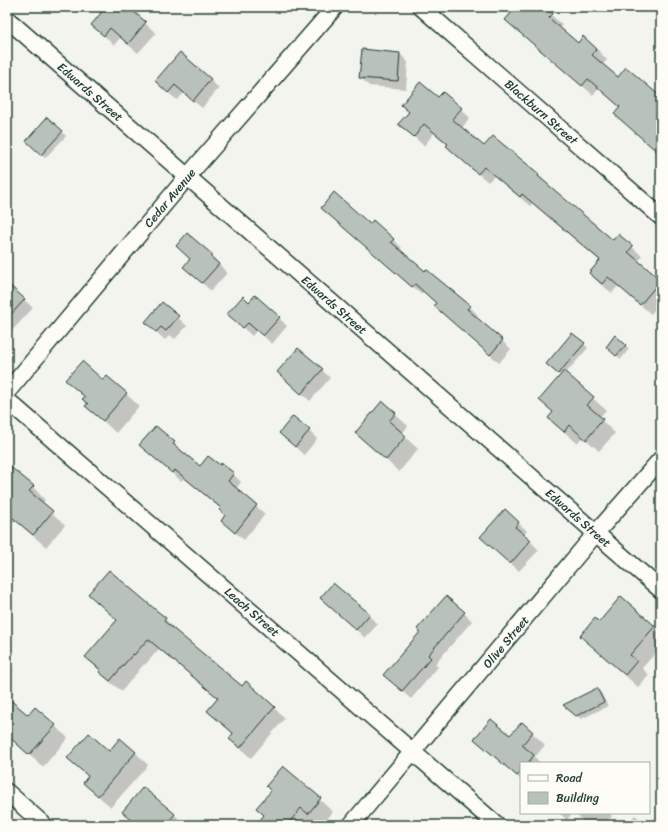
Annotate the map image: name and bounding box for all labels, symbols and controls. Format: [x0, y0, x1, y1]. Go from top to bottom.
street label: Edwards Street [52, 57, 128, 127]
street label: Blackburn Street [499, 74, 584, 151]
street label: Cedar Avenue [138, 163, 202, 233]
street label: Edwards Street [296, 270, 372, 340]
street label: Edwards Street [540, 483, 616, 553]
street label: Leach Street [219, 581, 285, 643]
street label: Olive Street [477, 610, 535, 674]
legend [520, 762, 650, 814]
text: Road [556, 767, 583, 789]
text: Building [556, 787, 599, 809]

